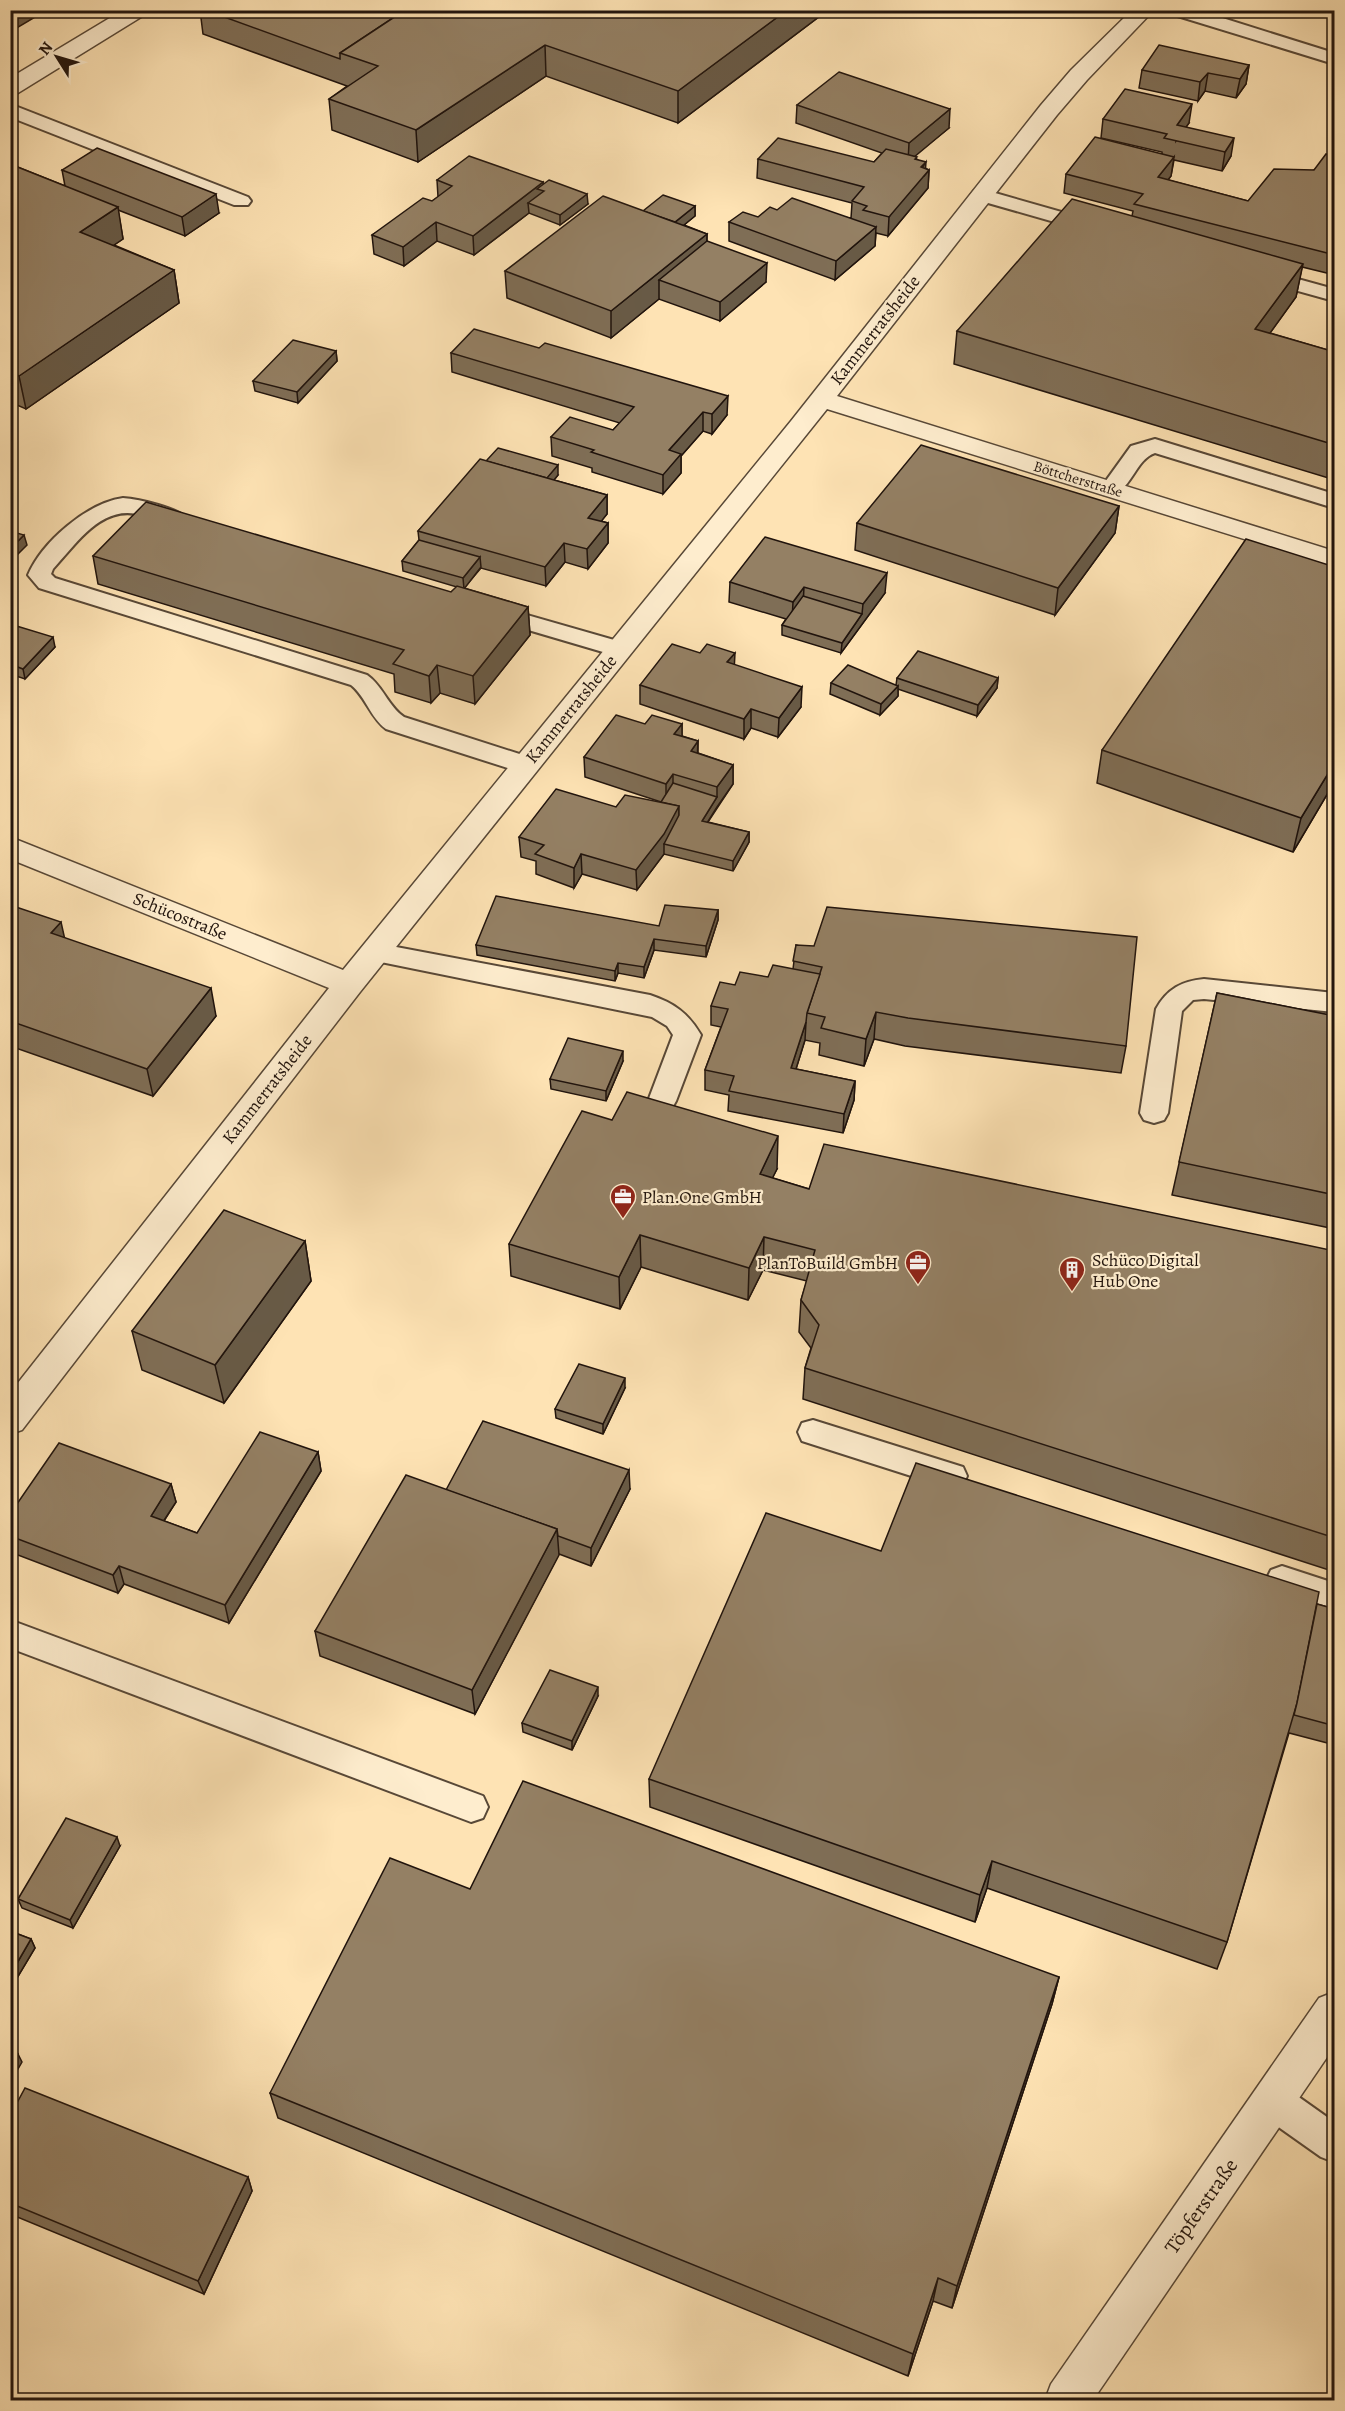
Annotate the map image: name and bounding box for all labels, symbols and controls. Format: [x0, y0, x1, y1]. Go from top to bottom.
north arrow [27, 27, 87, 87]
text: N [34, 37, 58, 60]
street label: Kammerratsheide [825, 270, 925, 390]
street label: Böttcherstraße [1031, 456, 1125, 502]
street label: Kammerratsheide [520, 650, 622, 768]
street label: Schücostraße [129, 886, 231, 946]
street label: Kammerratsheide [217, 1029, 317, 1149]
office icon: Plan.One GmbH [608, 1182, 638, 1220]
place label: Plan.One GmbH [642, 1185, 762, 1209]
office icon: PlanToBuild GmbH [903, 1248, 933, 1286]
place label: Schüco Digital Hub One [1092, 1248, 1199, 1293]
place label: PlanToBuild GmbH [757, 1251, 898, 1275]
building icon: Schüco Digital Hub One [1057, 1255, 1087, 1293]
street label: Töpferstraße [1158, 2153, 1244, 2259]

